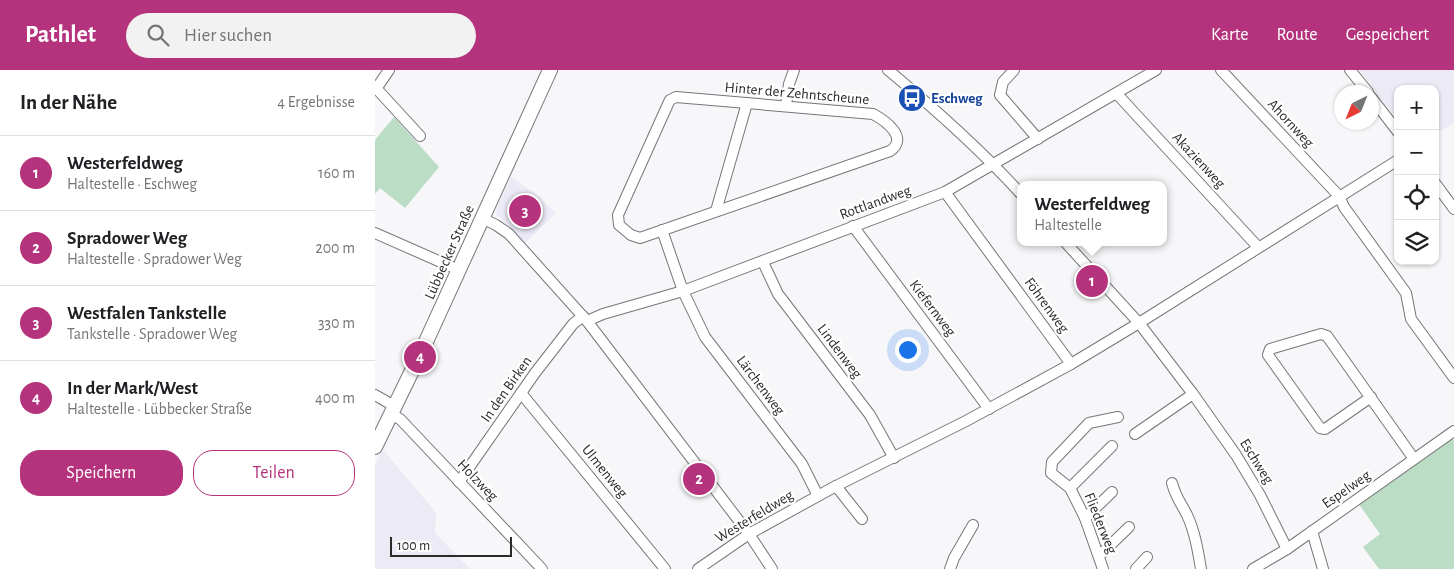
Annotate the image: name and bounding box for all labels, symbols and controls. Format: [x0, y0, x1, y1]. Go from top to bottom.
search box [126, 13, 476, 58]
icon: search [144, 21, 172, 49]
text: Pathlet [25, 23, 96, 47]
text: Hier suchen [184, 26, 272, 45]
text: Karte [1211, 26, 1248, 44]
text: Route [1276, 26, 1318, 44]
text: Gespeichert [1346, 26, 1429, 44]
street label: Hinter der Zehntscheune [724, 80, 870, 107]
bus stop icon: Eschweg [897, 83, 927, 113]
north arrow [1334, 85, 1379, 130]
map controls [1394, 85, 1439, 265]
button: + [1394, 85, 1439, 130]
place label: Eschweg [931, 91, 983, 106]
text: In der Nähe [20, 92, 117, 113]
text: 4 Ergebnisse [277, 94, 355, 110]
street label: Ahornweg [1265, 96, 1317, 151]
street label: Akazienweg [1169, 130, 1229, 192]
button: − [1394, 130, 1439, 175]
text: Westerfeldweg [67, 154, 183, 173]
text: 1 [33, 165, 39, 181]
text: 160 m [318, 165, 355, 181]
button: locate [1394, 175, 1439, 220]
text: Haltestelle · Eschweg [67, 176, 197, 192]
popup [1017, 181, 1167, 246]
street label: Rottlandweg [838, 182, 913, 222]
pin: 3 [509, 192, 541, 230]
text: Westerfeldweg [1034, 195, 1150, 214]
street label: Lübbecker Straße [422, 203, 477, 302]
text: Haltestelle [1034, 217, 1102, 233]
button: layers [1394, 220, 1439, 265]
text: Spradower Weg [67, 229, 187, 248]
text: 2 [32, 240, 40, 256]
text: 200 m [315, 240, 355, 256]
text: Haltestelle · Spradower Weg [67, 251, 242, 267]
pin: 1 [1076, 262, 1108, 300]
street label: Föhrenweg [1022, 275, 1072, 336]
street label: Kiefernweg [907, 277, 959, 340]
text: Westfalen Tankstelle [67, 304, 226, 323]
text: 3 [33, 315, 39, 331]
text: 330 m [318, 315, 355, 331]
street label: Lindenweg [814, 321, 865, 382]
text: Tankstelle · Spradower Weg [67, 326, 237, 342]
your location [895, 337, 921, 363]
pin: 4 [404, 338, 436, 376]
street label: Lärchenweg [734, 353, 788, 418]
street label: In den Birken [478, 354, 535, 425]
text: In der Mark/West [67, 379, 198, 398]
text: 4 [32, 390, 40, 406]
text: 400 m [315, 390, 355, 406]
text: Haltestelle · Lübbecker Straße [67, 401, 252, 417]
street label: Eschweg [1237, 436, 1277, 487]
street label: Ulmenweg [579, 442, 631, 501]
button: Speichern [20, 450, 183, 496]
button: Teilen [193, 450, 355, 496]
street label: Holzweg [454, 457, 501, 504]
pin: 2 [683, 460, 715, 498]
street label: Espelweg [1319, 467, 1374, 511]
street label: Westerfeldweg [713, 487, 796, 546]
street label: Fliederweg [1082, 491, 1120, 557]
scale bar [390, 534, 513, 557]
text: 100 m [397, 539, 430, 553]

